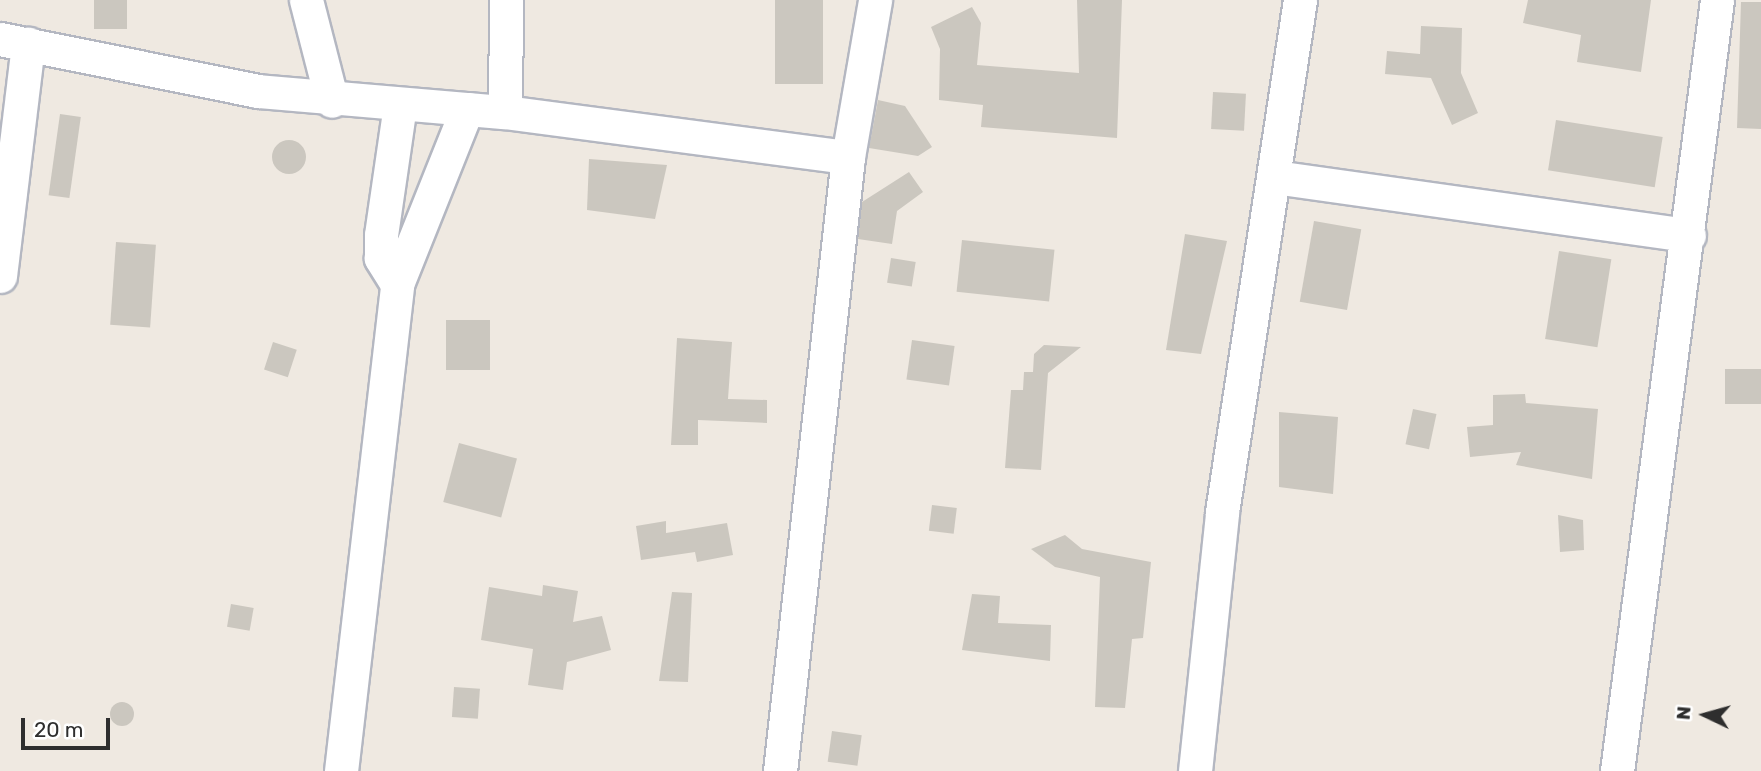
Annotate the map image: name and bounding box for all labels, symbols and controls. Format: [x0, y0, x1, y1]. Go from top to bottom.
north arrow [1670, 680, 1740, 750]
scale bar [24, 704, 114, 748]
text: N [1672, 705, 1696, 721]
text: 20 m [34, 717, 83, 742]

